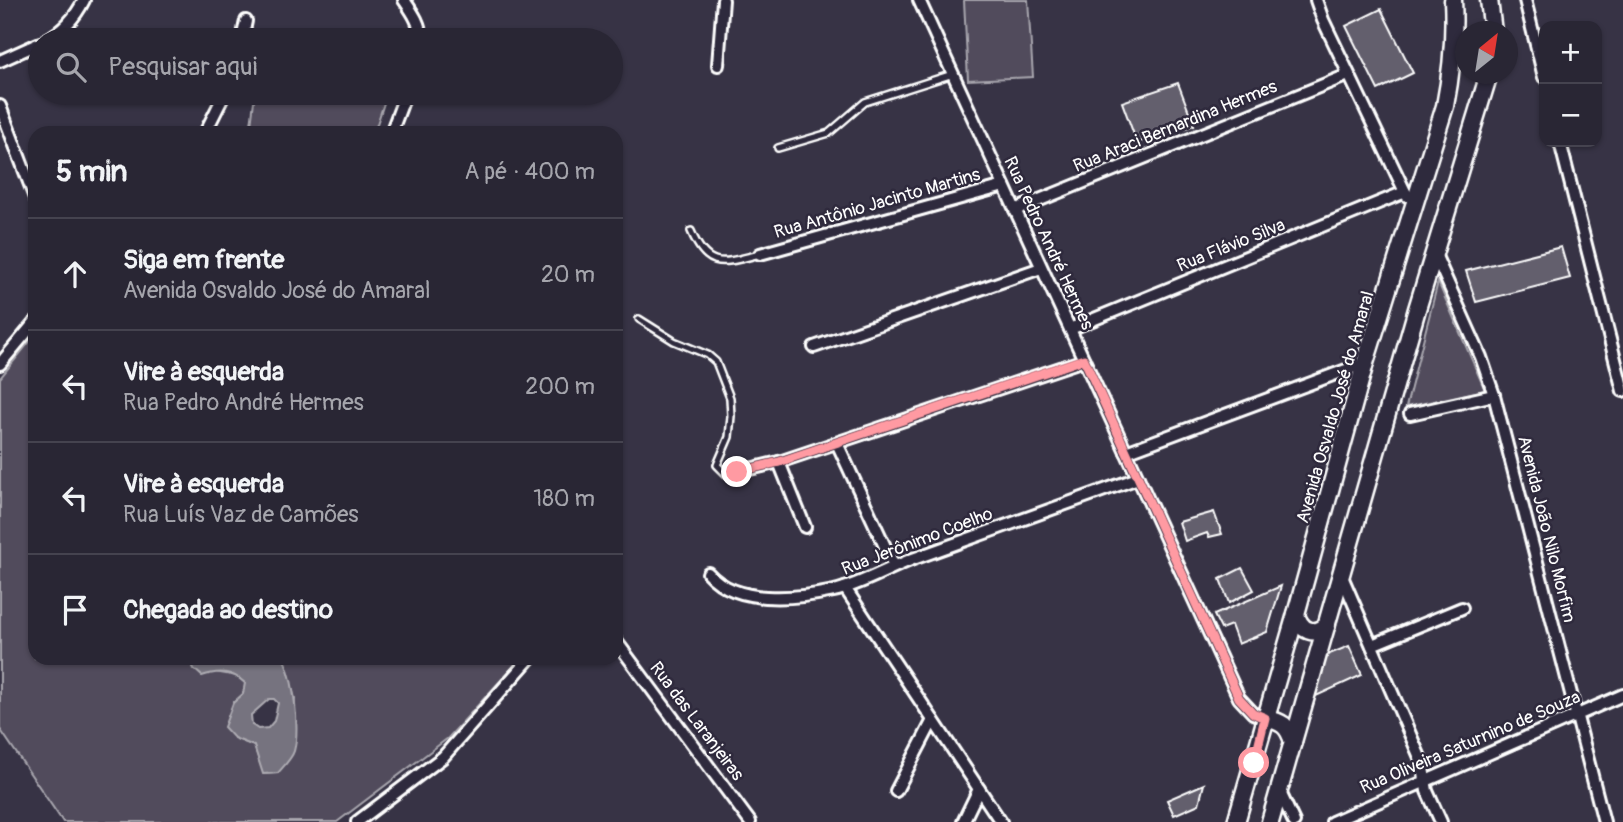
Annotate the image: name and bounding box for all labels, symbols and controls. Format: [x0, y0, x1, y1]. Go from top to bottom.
north arrow [1455, 21, 1518, 84]
map controls [1539, 21, 1602, 147]
button: + [1539, 21, 1602, 84]
search box [28, 28, 623, 105]
icon: search [52, 48, 90, 86]
text: Pesquisar aqui [108, 51, 257, 83]
street label: Rua Araci Bernardina Hermes [1070, 75, 1280, 178]
button: − [1539, 84, 1602, 147]
text: 5 min [56, 153, 127, 190]
street label: Rua Pedro André Hermes [998, 153, 1099, 333]
text: A pé · 400 m [464, 157, 595, 186]
street label: Rua Antônio Jacinto Martins [771, 163, 983, 244]
street label: Rua Flávio Silva [1174, 213, 1289, 278]
text: Siga em frente [123, 244, 284, 276]
icon: ahead [56, 255, 94, 293]
text: 20 m [541, 260, 595, 289]
text: Avenida Osvaldo José do Amaral [123, 276, 430, 305]
street label: Avenida Osvaldo José do Amaral [1291, 288, 1380, 526]
text: Vire à esquerda [123, 356, 284, 388]
icon: left [56, 367, 94, 405]
text: 200 m [525, 372, 595, 401]
text: Rua Pedro André Hermes [123, 388, 364, 417]
street label: Avenida João Nilo Morfim [1512, 433, 1581, 625]
route end [721, 456, 752, 487]
text: Vire à esquerda [123, 468, 284, 500]
icon: left [56, 479, 94, 517]
text: 180 m [533, 484, 595, 513]
text: Rua Luís Vaz de Camões [123, 500, 359, 529]
street label: Rua Jerônimo Coelho [838, 502, 996, 581]
icon: arrive [56, 591, 94, 629]
text: Chegada ao destino [123, 594, 333, 626]
street label: Rua das Laranjeiras [644, 657, 749, 785]
street label: Rua Oliveira Saturnino de Souza [1357, 686, 1584, 799]
route start [1238, 747, 1269, 778]

